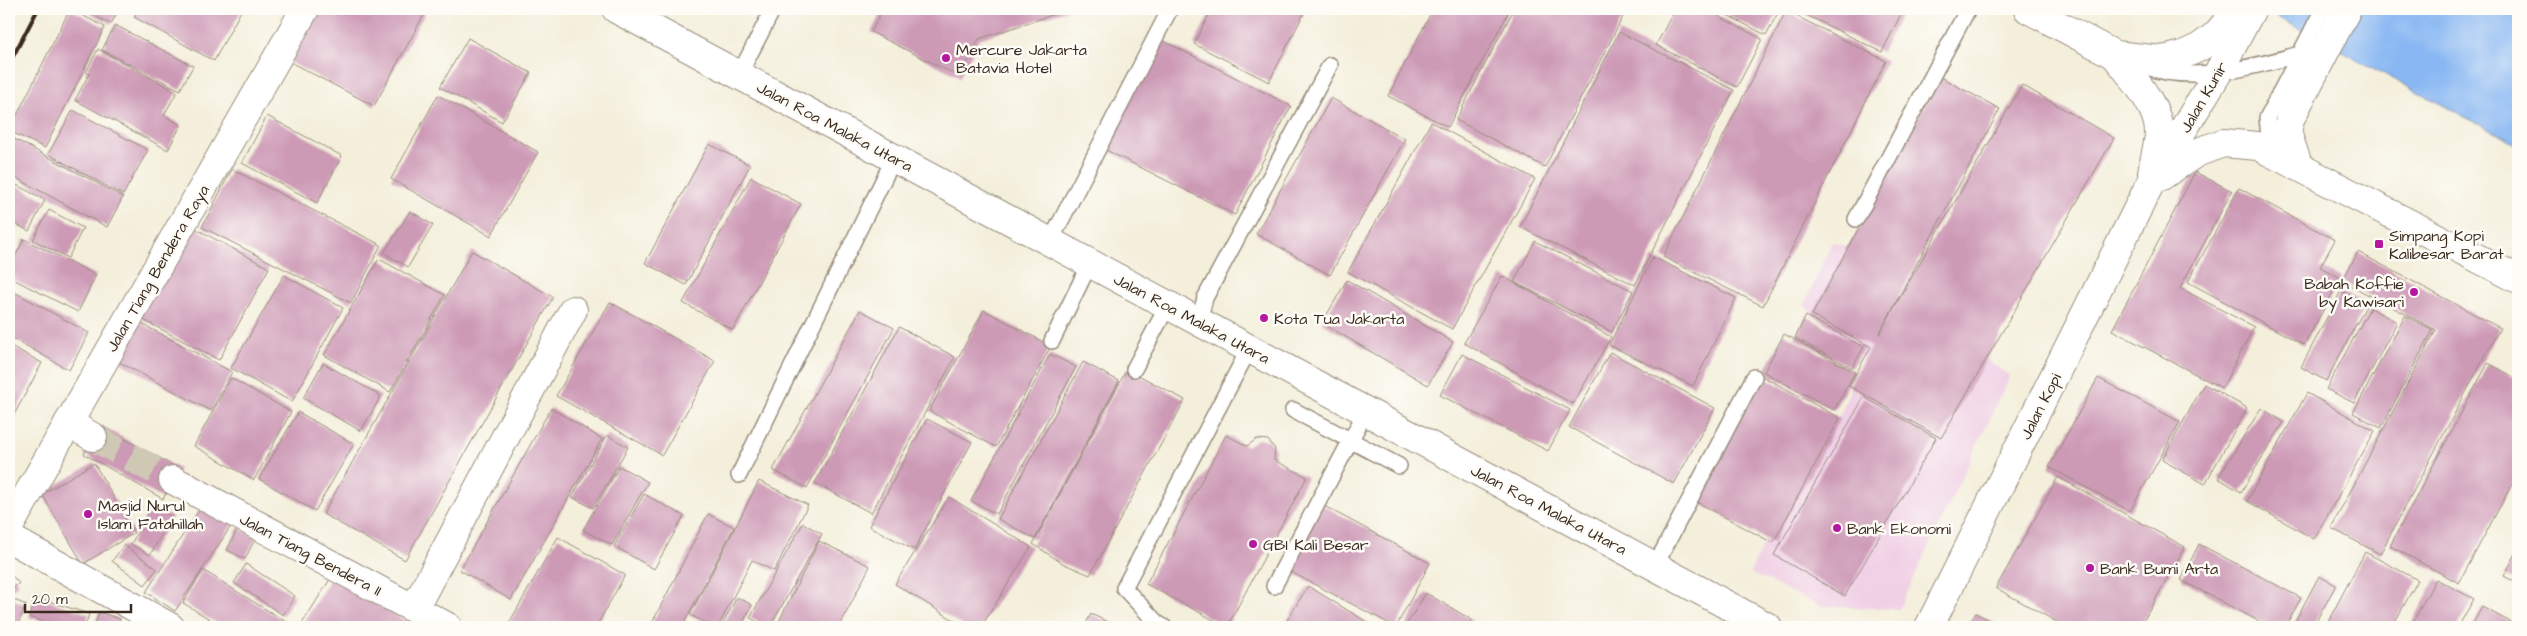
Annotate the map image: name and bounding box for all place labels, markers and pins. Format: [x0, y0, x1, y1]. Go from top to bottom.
place label: Mercure Jakarta Batavia Hotel [956, 39, 1087, 79]
marker: Mercure Jakarta Batavia Hotel [940, 52, 952, 64]
place label: Simpang Kopi Kalibesar Barat [2389, 225, 2504, 265]
marker: Simpang Kopi Kalibesar Barat [2373, 238, 2385, 250]
place label: Babah Koffie by Kawisari [2304, 273, 2405, 314]
marker: Babah Koffie by Kawisari [2408, 286, 2420, 298]
place label: Kota Tua Jakarta [1274, 308, 1404, 330]
marker: Kota Tua Jakarta [1258, 312, 1270, 324]
place label: Masjid Nurul Islam Fatahillah [98, 495, 203, 535]
marker: Masjid Nurul Islam Fatahillah [82, 508, 94, 520]
place label: Bank Ekonomi [1847, 518, 1952, 540]
marker: Bank Ekonomi [1831, 522, 1843, 534]
place label: GBI Kali Besar [1263, 534, 1369, 556]
marker: GBI Kali Besar [1247, 538, 1259, 550]
place label: Bank Bumi Arta [2100, 558, 2218, 580]
marker: Bank Bumi Arta [2084, 562, 2096, 574]

